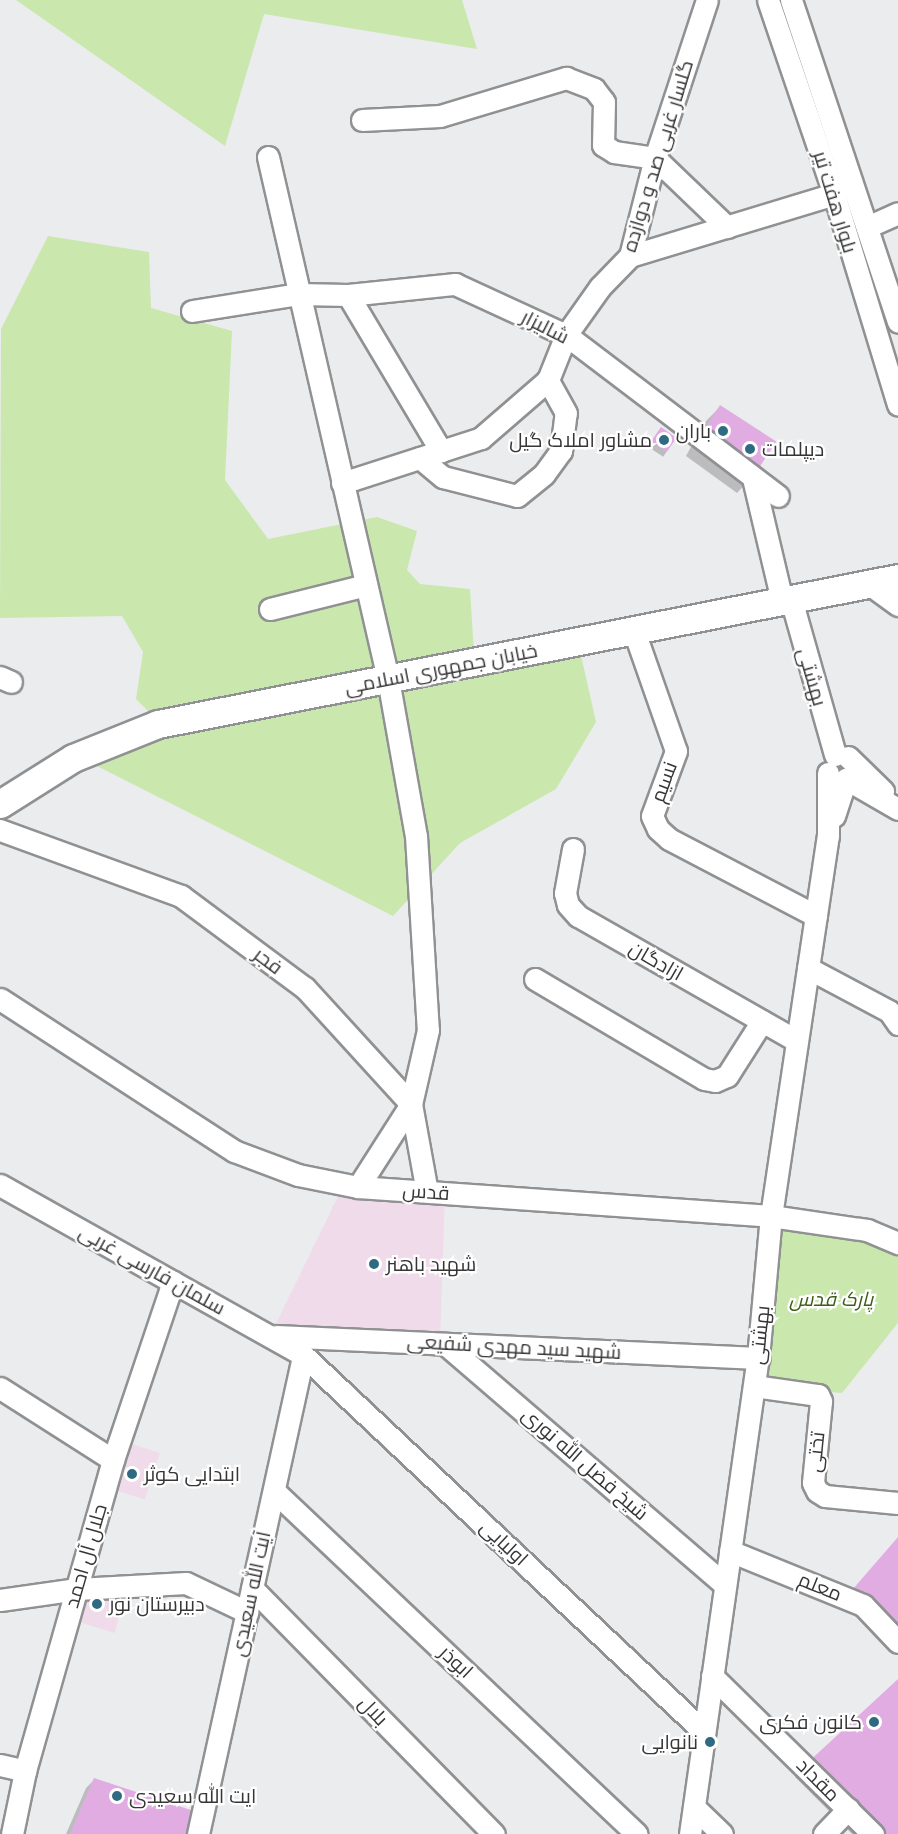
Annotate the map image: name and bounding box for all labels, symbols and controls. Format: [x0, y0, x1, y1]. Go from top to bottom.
street label: گلسار غربی صد و دوازده [617, 57, 699, 255]
street label: بلوار هفت تیر [808, 148, 862, 256]
street label: شالیزار [517, 305, 573, 349]
place label: باران [676, 419, 711, 443]
marker: باران [716, 424, 730, 438]
place label: مشاور املاک گیل [509, 428, 652, 452]
marker: مشاور املاک گیل [657, 433, 671, 447]
place label: دیپلمات [762, 437, 824, 461]
marker: دیپلمات [743, 442, 757, 456]
street label: خیابان جمهوری اسلامی [343, 639, 539, 699]
street label: بهشتی [792, 645, 832, 709]
street label: نسیم [646, 758, 682, 806]
street label: ازادگان [625, 936, 687, 986]
street label: فجر [249, 942, 287, 980]
street label: قدس [402, 1178, 450, 1206]
street label: سلمان فارسی غربی [75, 1220, 229, 1320]
place label: شهید باهنر [386, 1252, 476, 1276]
marker: شهید باهنر [367, 1257, 381, 1271]
park label: پارک قدس [789, 1287, 873, 1311]
street label: بهشتی [745, 1304, 775, 1366]
street label: شهید سید مهدی شفیعی [406, 1329, 622, 1365]
street label: شیخ فضل الله نوری [517, 1403, 653, 1525]
street label: تختی [802, 1430, 830, 1474]
place label: ابتدایی کوثر [144, 1462, 240, 1486]
marker: ابتدایی کوثر [125, 1467, 139, 1481]
street label: جلال آل احمد [60, 1501, 112, 1611]
street label: اولیایی [475, 1515, 533, 1571]
street label: آیت الله سعیدی [226, 1529, 276, 1659]
street label: معلم [795, 1567, 845, 1607]
place label: دبیرستان نور [109, 1592, 205, 1616]
marker: دبیرستان نور [90, 1597, 104, 1611]
street label: ابوذر [434, 1641, 478, 1683]
street label: بلال [353, 1691, 393, 1731]
place label: کانون فکری [759, 1710, 862, 1734]
marker: کانون فکری [867, 1715, 881, 1729]
place label: نانوایی [641, 1730, 698, 1754]
marker: نانوایی [703, 1735, 717, 1749]
street label: مقداد [791, 1753, 845, 1807]
place label: ایت الله سعیدی [129, 1784, 256, 1808]
marker: ایت الله سعیدی [110, 1789, 124, 1803]

